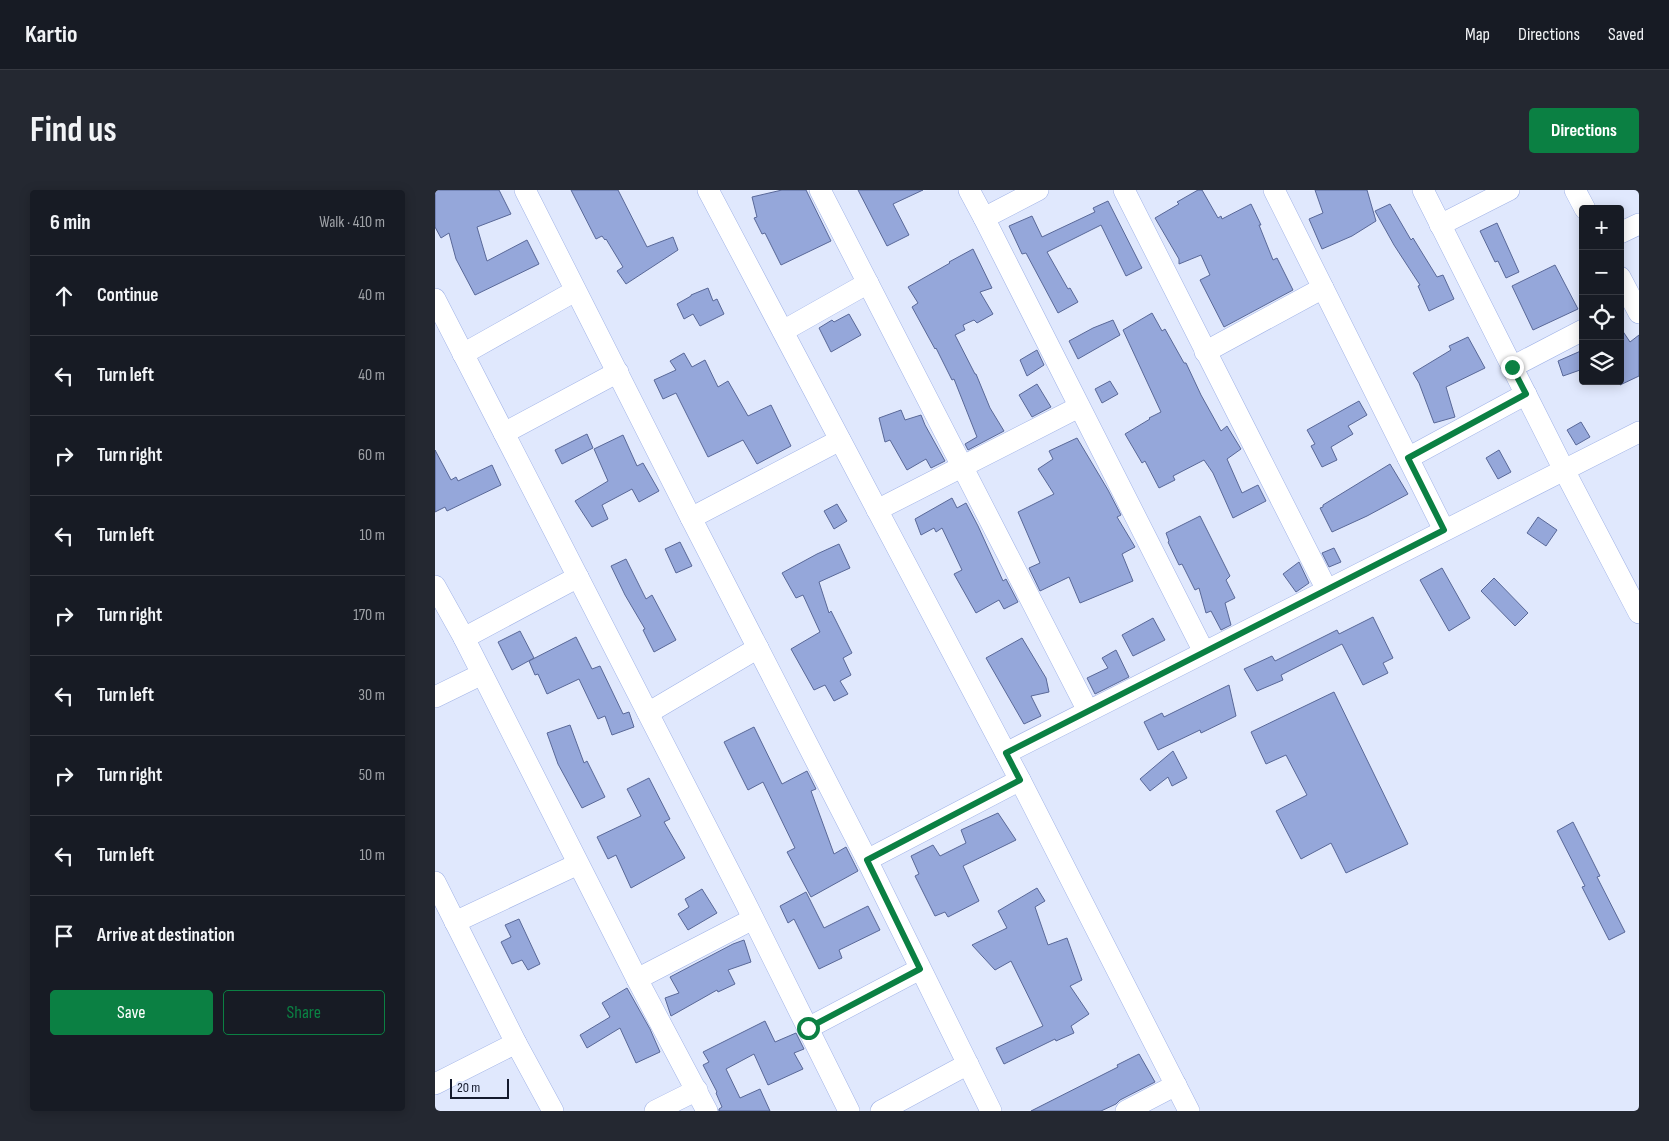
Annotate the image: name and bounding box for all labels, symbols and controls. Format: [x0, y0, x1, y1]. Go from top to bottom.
text: Kartio [25, 20, 77, 49]
text: Map [1465, 24, 1490, 45]
text: Directions [1518, 24, 1580, 45]
text: Saved [1608, 24, 1644, 45]
button: Directions [1529, 108, 1639, 153]
text: Find us [30, 109, 117, 152]
map controls [1579, 205, 1624, 385]
button: + [1579, 205, 1624, 250]
text: 6 min [50, 210, 91, 235]
text: Walk · 410 m [319, 213, 385, 232]
button: − [1579, 250, 1624, 295]
icon: ahead [50, 282, 78, 310]
text: Continue [97, 284, 158, 307]
text: 40 m [358, 286, 385, 305]
button: locate [1579, 295, 1624, 340]
button: layers [1579, 340, 1624, 385]
route end [1501, 356, 1524, 379]
icon: left [50, 362, 78, 390]
text: Turn left [97, 364, 154, 387]
text: 40 m [358, 366, 385, 385]
icon: right [50, 442, 78, 470]
text: Turn right [97, 444, 162, 467]
text: 60 m [358, 446, 385, 465]
icon: left [50, 522, 78, 550]
text: Turn left [97, 524, 154, 547]
text: 10 m [359, 526, 385, 545]
icon: right [50, 602, 78, 630]
text: Turn right [97, 604, 162, 627]
text: 170 m [353, 606, 385, 625]
icon: left [50, 682, 78, 710]
text: Turn left [97, 684, 154, 707]
text: 30 m [358, 686, 385, 705]
icon: right [50, 762, 78, 790]
text: Turn right [97, 764, 162, 787]
text: 50 m [359, 766, 385, 785]
icon: left [50, 842, 78, 870]
text: Turn left [97, 844, 154, 867]
text: 10 m [359, 846, 385, 865]
icon: arrive [50, 922, 78, 950]
text: Arrive at destination [97, 924, 235, 947]
button: Save [50, 990, 213, 1035]
button: Share [223, 990, 385, 1035]
route start [797, 1017, 820, 1040]
scale bar [450, 1076, 509, 1099]
text: 20 m [457, 1079, 480, 1096]

